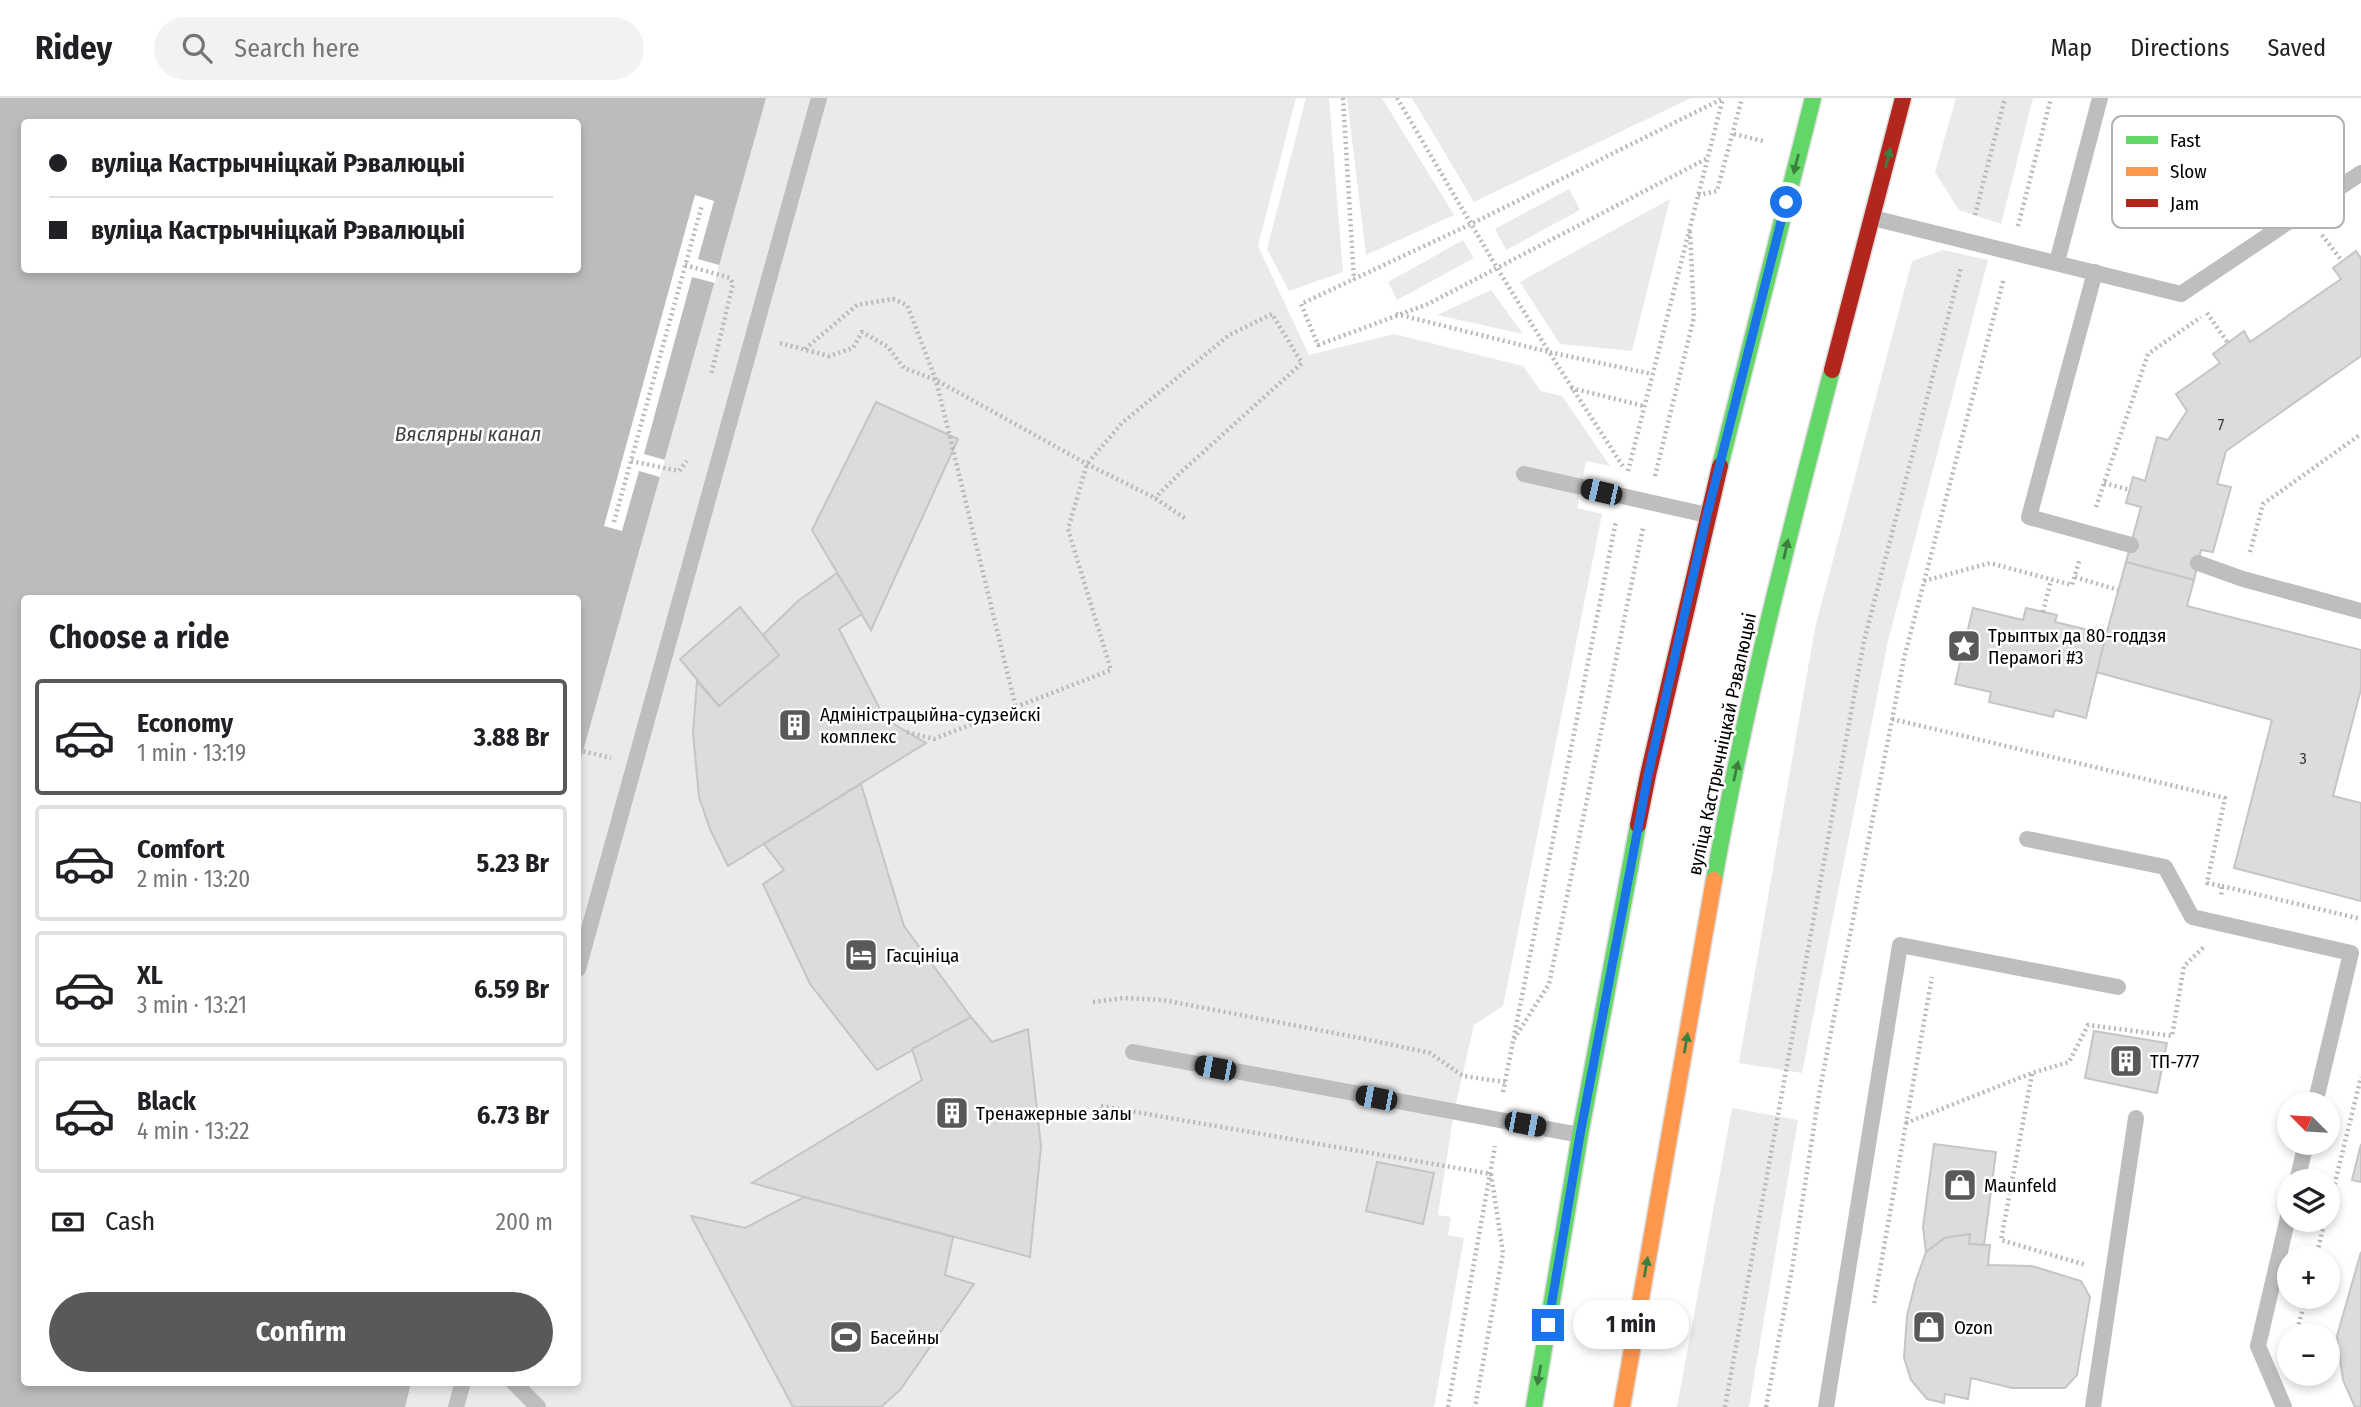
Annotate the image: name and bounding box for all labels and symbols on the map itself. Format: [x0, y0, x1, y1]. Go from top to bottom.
legend [2112, 116, 2344, 228]
text: Fast [2170, 129, 2201, 152]
one-way arrow [1883, 147, 1894, 169]
one-way arrow [1790, 153, 1801, 175]
text: Slow [2170, 160, 2207, 183]
route start [1770, 186, 1802, 218]
text: Jam [2170, 192, 2199, 215]
house number: 7 [2218, 415, 2225, 434]
water label: Вяслярны канал [395, 421, 541, 447]
car [1579, 477, 1624, 507]
one-way arrow [1780, 538, 1791, 560]
street label: вуліца Кастрычніцкай Рэвалюцыі [1683, 611, 1761, 877]
place label: Трыптых да 80-годдзя Перамогі #3 [1988, 624, 2166, 669]
place icon: Трыптых да 80-годдзя Перамогі #3 [1945, 627, 1983, 665]
place label: Адміністрацыйна-судзейскі комплекс [820, 703, 1041, 748]
building icon: Адміністрацыйна-судзейскі комплекс [776, 706, 814, 744]
house number: 3 [2299, 749, 2307, 768]
one-way arrow [1730, 760, 1741, 782]
hotel icon: Гасцініца [842, 936, 880, 974]
place label: Гасцініца [886, 944, 959, 967]
one-way arrow [1681, 1032, 1692, 1054]
building icon: ТП-777 [2107, 1042, 2145, 1080]
place label: ТП-777 [2150, 1050, 2200, 1073]
car [1193, 1054, 1238, 1082]
car [1354, 1084, 1399, 1112]
north arrow [2277, 1092, 2340, 1155]
building icon: Тренажерные залы [933, 1094, 971, 1132]
place label: Тренажерные залы [976, 1102, 1132, 1125]
car [1503, 1110, 1548, 1138]
shop icon: Maunfeld [1941, 1166, 1979, 1204]
place label: Maunfeld [1984, 1174, 2057, 1197]
one-way arrow [1641, 1256, 1652, 1278]
callout: 1 min [1572, 1300, 1688, 1350]
shop icon: Ozon [1910, 1308, 1948, 1346]
route end [1532, 1309, 1564, 1341]
place label: Ozon [1954, 1316, 1993, 1339]
sports icon: Басейны [827, 1318, 865, 1356]
place label: Басейны [870, 1326, 939, 1349]
one-way arrow [1533, 1364, 1544, 1386]

